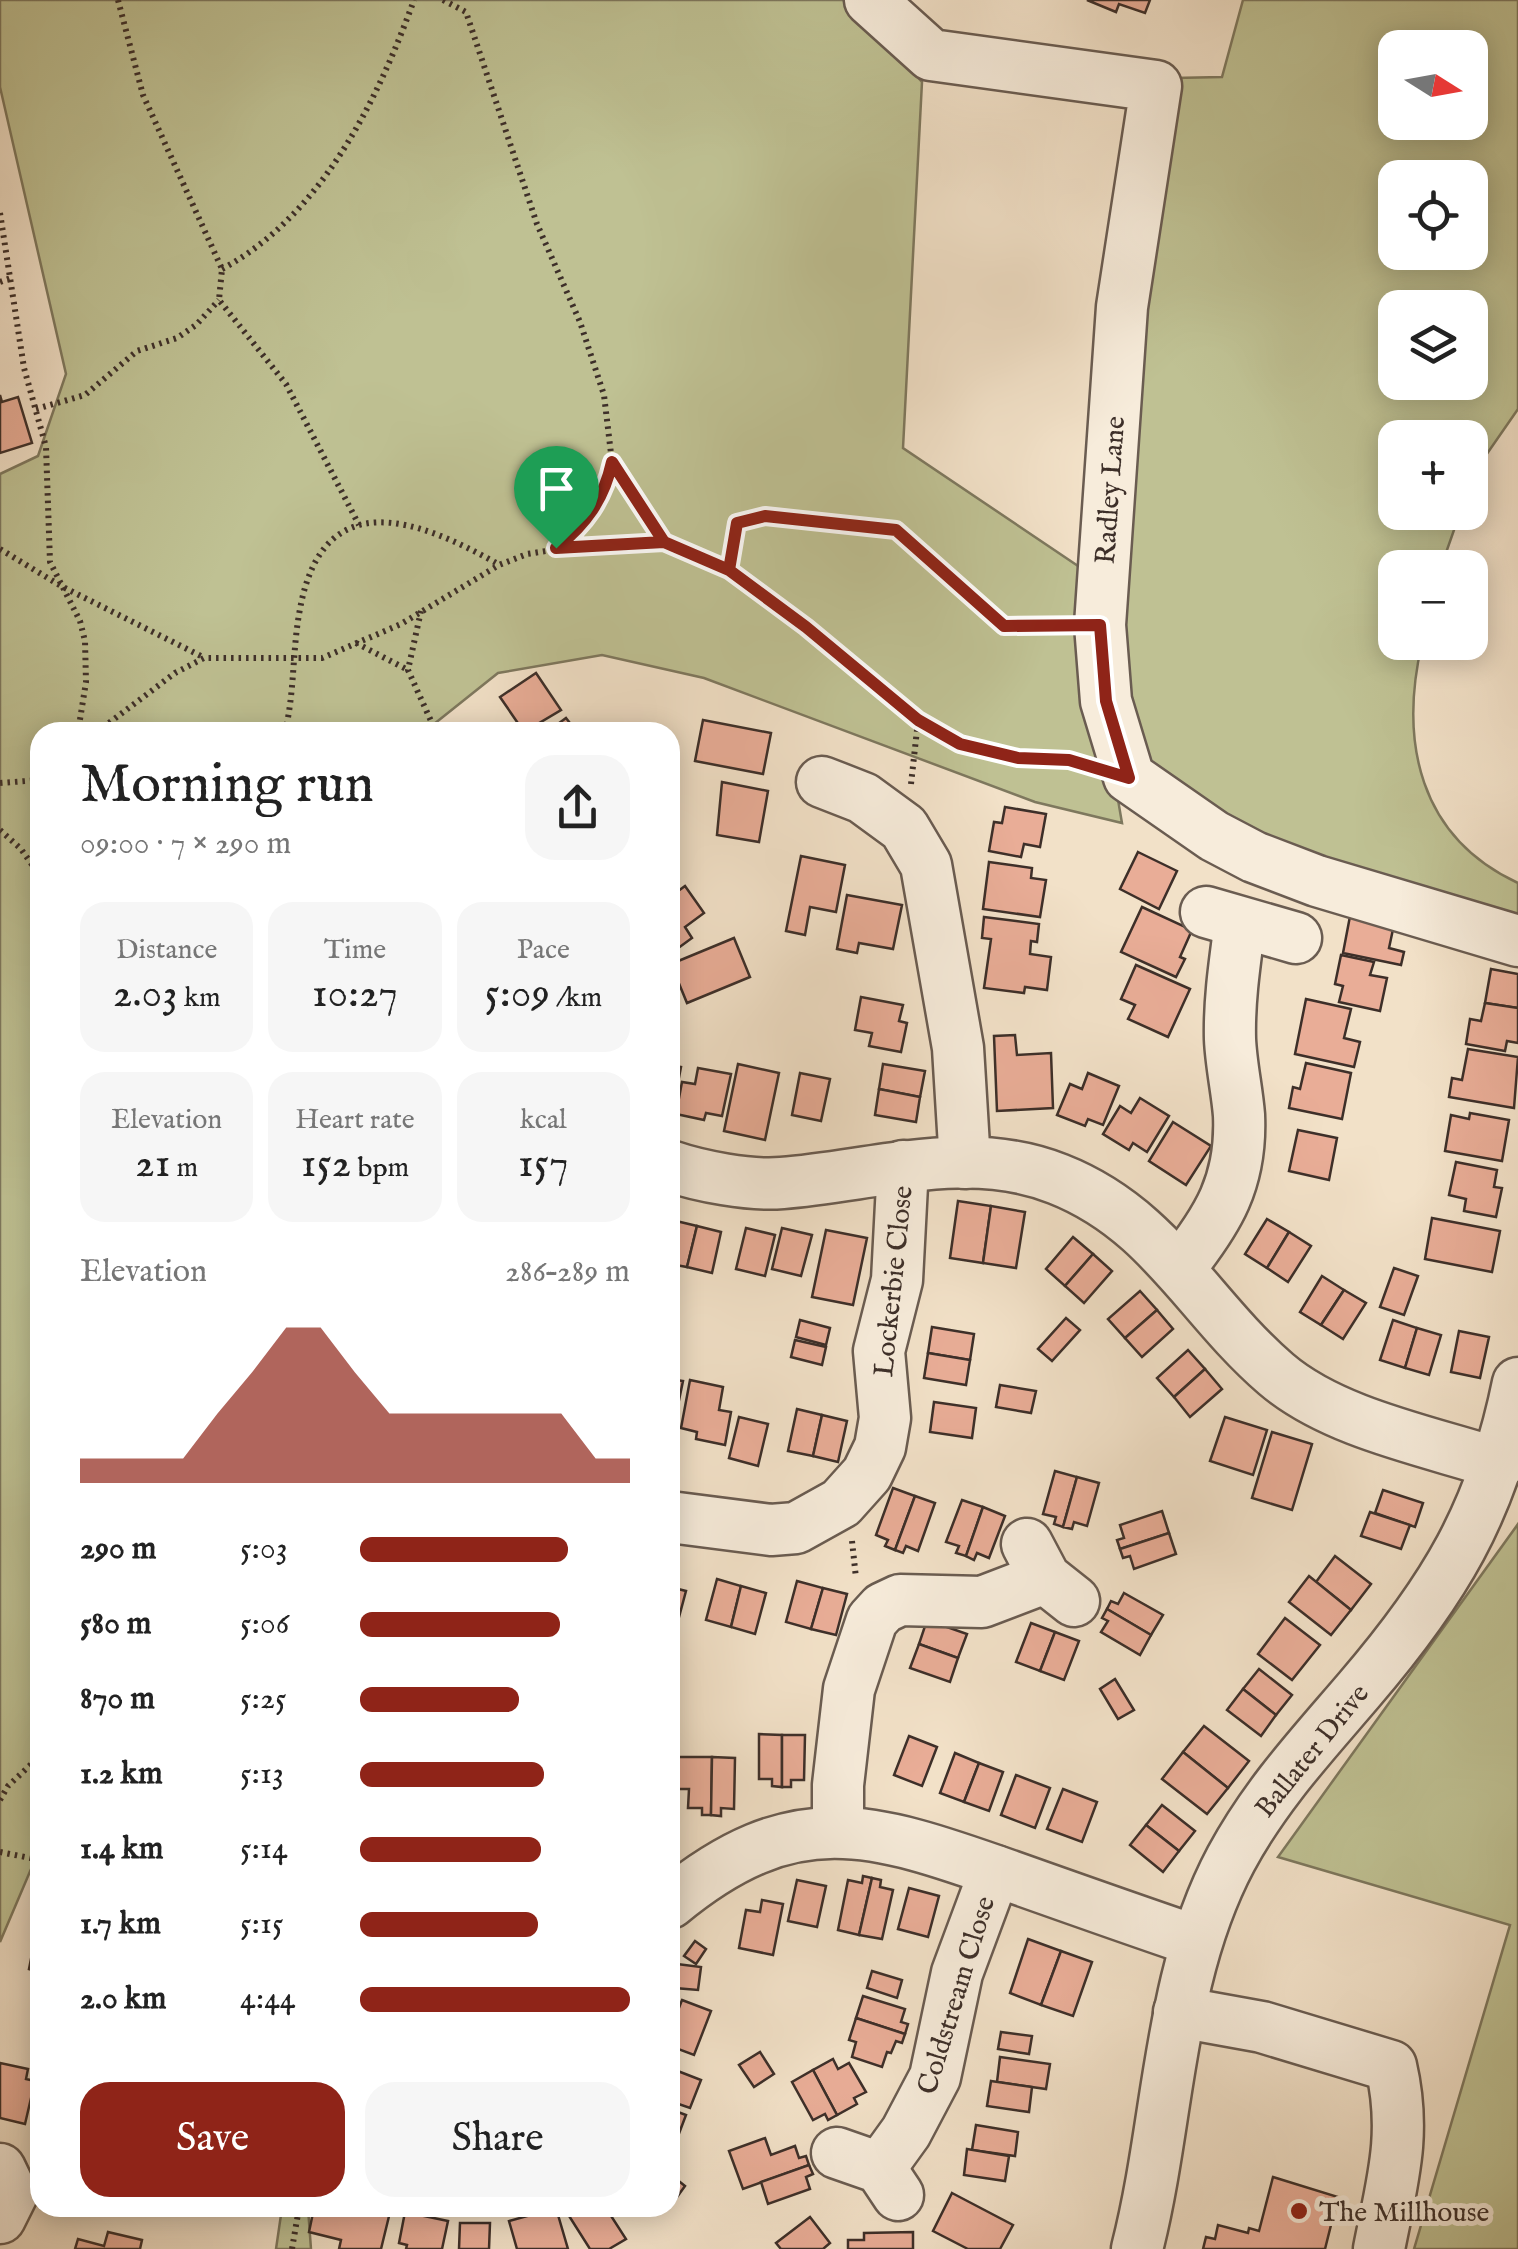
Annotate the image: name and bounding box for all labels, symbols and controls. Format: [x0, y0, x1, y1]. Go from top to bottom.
north arrow [1378, 30, 1488, 140]
map controls [1378, 30, 1488, 660]
button: locate [1378, 160, 1488, 270]
button: layers [1378, 290, 1488, 400]
street label: Radley Lane [1089, 415, 1134, 565]
button: + [1378, 420, 1488, 530]
pin [514, 446, 599, 549]
icon: arrive [529, 461, 584, 516]
button: − [1378, 550, 1488, 660]
text: Morning run [80, 751, 374, 821]
button: share [525, 755, 630, 860]
text: 09:00 · 7 × 290 m [80, 824, 291, 865]
text: Distance [116, 933, 217, 968]
text: Time [324, 933, 386, 968]
text: Pace [517, 933, 570, 968]
text: 2.03 [113, 968, 178, 1021]
text: 10:27 [312, 968, 398, 1021]
text: 5:09 [485, 968, 550, 1021]
text: km [178, 981, 221, 1016]
text: /km [550, 981, 602, 1016]
text: Elevation [111, 1103, 222, 1138]
text: Heart rate [295, 1103, 415, 1138]
text: kcal [520, 1103, 567, 1138]
text: 21 [135, 1138, 170, 1191]
text: 152 [301, 1138, 351, 1191]
text: 157 [518, 1138, 569, 1191]
text: m [170, 1151, 198, 1186]
text: bpm [351, 1151, 409, 1186]
street label: Lockerbie Close [867, 1184, 922, 1378]
text: Elevation [80, 1252, 207, 1293]
text: 286–289 m [505, 1252, 630, 1293]
text: 290 m [80, 1529, 156, 1570]
text: 5:03 [240, 1529, 288, 1570]
text: 580 m [80, 1604, 152, 1645]
text: 5:06 [240, 1604, 289, 1645]
street label: Ballater Drive [1248, 1677, 1378, 1826]
text: 870 m [80, 1679, 155, 1720]
text: 5:25 [240, 1679, 287, 1720]
text: 1.2 km [80, 1754, 163, 1795]
text: 5:13 [240, 1754, 284, 1795]
text: 1.4 km [80, 1829, 164, 1870]
text: 5:14 [240, 1829, 288, 1870]
street label: Coldstream Close [911, 1892, 1004, 2099]
text: 1.7 km [80, 1904, 161, 1945]
text: 5:15 [240, 1904, 284, 1945]
text: 2.0 km [80, 1979, 166, 2020]
text: 4:44 [240, 1979, 296, 2020]
button: Save [80, 2082, 345, 2197]
button: Share [365, 2082, 630, 2197]
place label: The Millhouse [1319, 2196, 1490, 2231]
marker: The Millhouse [1288, 2200, 1310, 2222]

